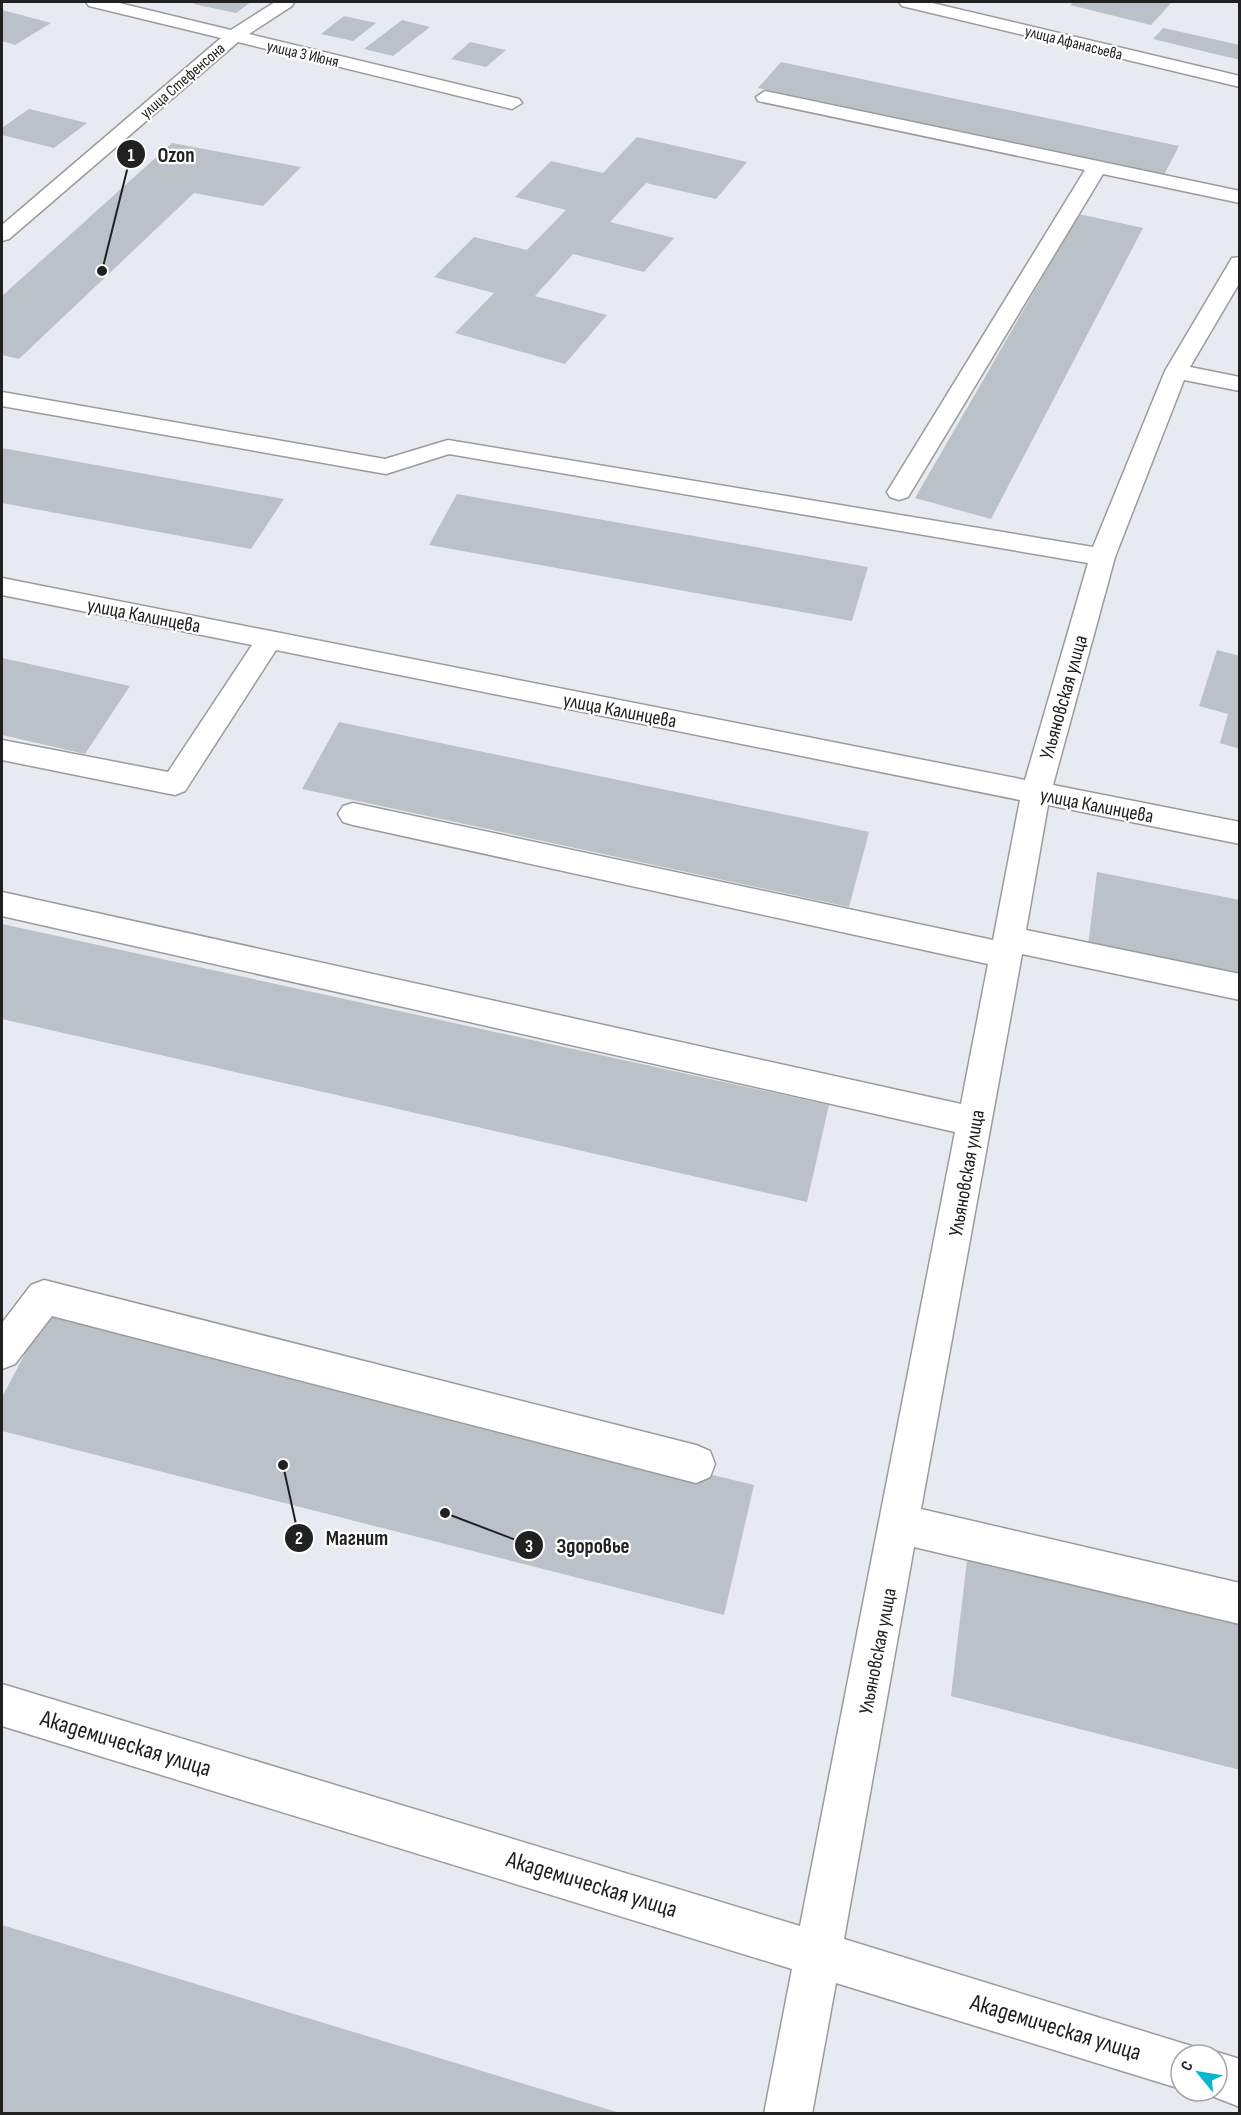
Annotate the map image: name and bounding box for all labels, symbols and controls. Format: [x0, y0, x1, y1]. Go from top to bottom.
street label: улица Афанасьева [1023, 22, 1124, 65]
street label: улица 3 Июня [265, 37, 340, 72]
street label: улица Стефенсона [137, 39, 229, 123]
callout: Ozon [116, 135, 207, 174]
text: Ozon [157, 143, 195, 168]
text: 1 [127, 145, 135, 166]
street label: улица Калинцева [85, 593, 203, 639]
street label: Ульяновская улица [1035, 632, 1093, 762]
street label: улица Калинцева [561, 688, 679, 734]
street label: улица Калинцева [1038, 783, 1156, 829]
street label: Ульяновская улица [944, 1108, 990, 1238]
callout: Магнит [284, 1518, 400, 1557]
text: Магнит [326, 1526, 388, 1551]
callout: Здоровье [514, 1526, 641, 1565]
text: 2 [295, 1528, 303, 1549]
text: Здоровье [556, 1534, 630, 1559]
text: 3 [525, 1536, 533, 1557]
street label: Ульяновская улица [854, 1586, 902, 1716]
street label: Академическая улица [36, 1703, 215, 1783]
street label: Академическая улица [502, 1844, 681, 1924]
street label: Академическая улица [966, 1987, 1145, 2067]
north arrow [1169, 2043, 1229, 2103]
text: С [1177, 2058, 1198, 2075]

